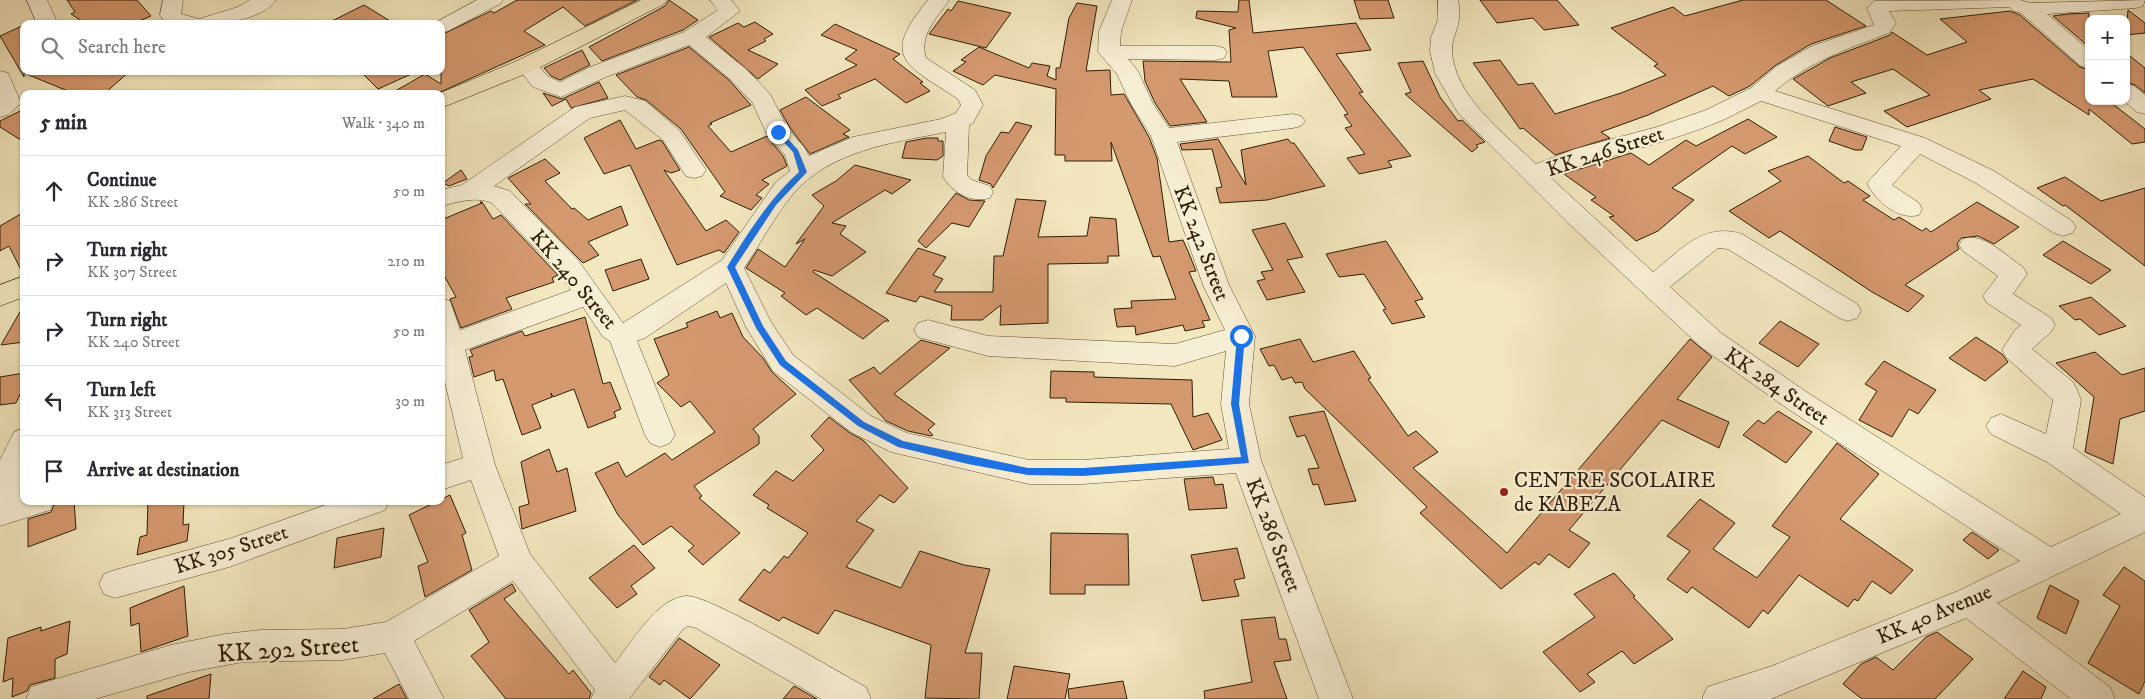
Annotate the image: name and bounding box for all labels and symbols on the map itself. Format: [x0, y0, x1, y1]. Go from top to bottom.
route end [767, 121, 790, 144]
street label: KK 246 Street [1544, 121, 1667, 183]
street label: KK 242 Street [1167, 182, 1235, 305]
street label: KK 240 Street [524, 225, 623, 335]
route start [1230, 325, 1253, 348]
street label: KK 284 Street [1719, 342, 1834, 432]
place label: CENTRE SCOLAIRE de KABEZA [1514, 468, 1715, 518]
street label: KK 286 Street [1239, 475, 1307, 596]
marker: CENTRE SCOLAIRE de KABEZA [1498, 486, 1510, 498]
street label: KK 305 Street [171, 519, 292, 581]
street label: KK 40 Avenue [1873, 579, 1996, 651]
street label: KK 292 Street [216, 629, 360, 670]

